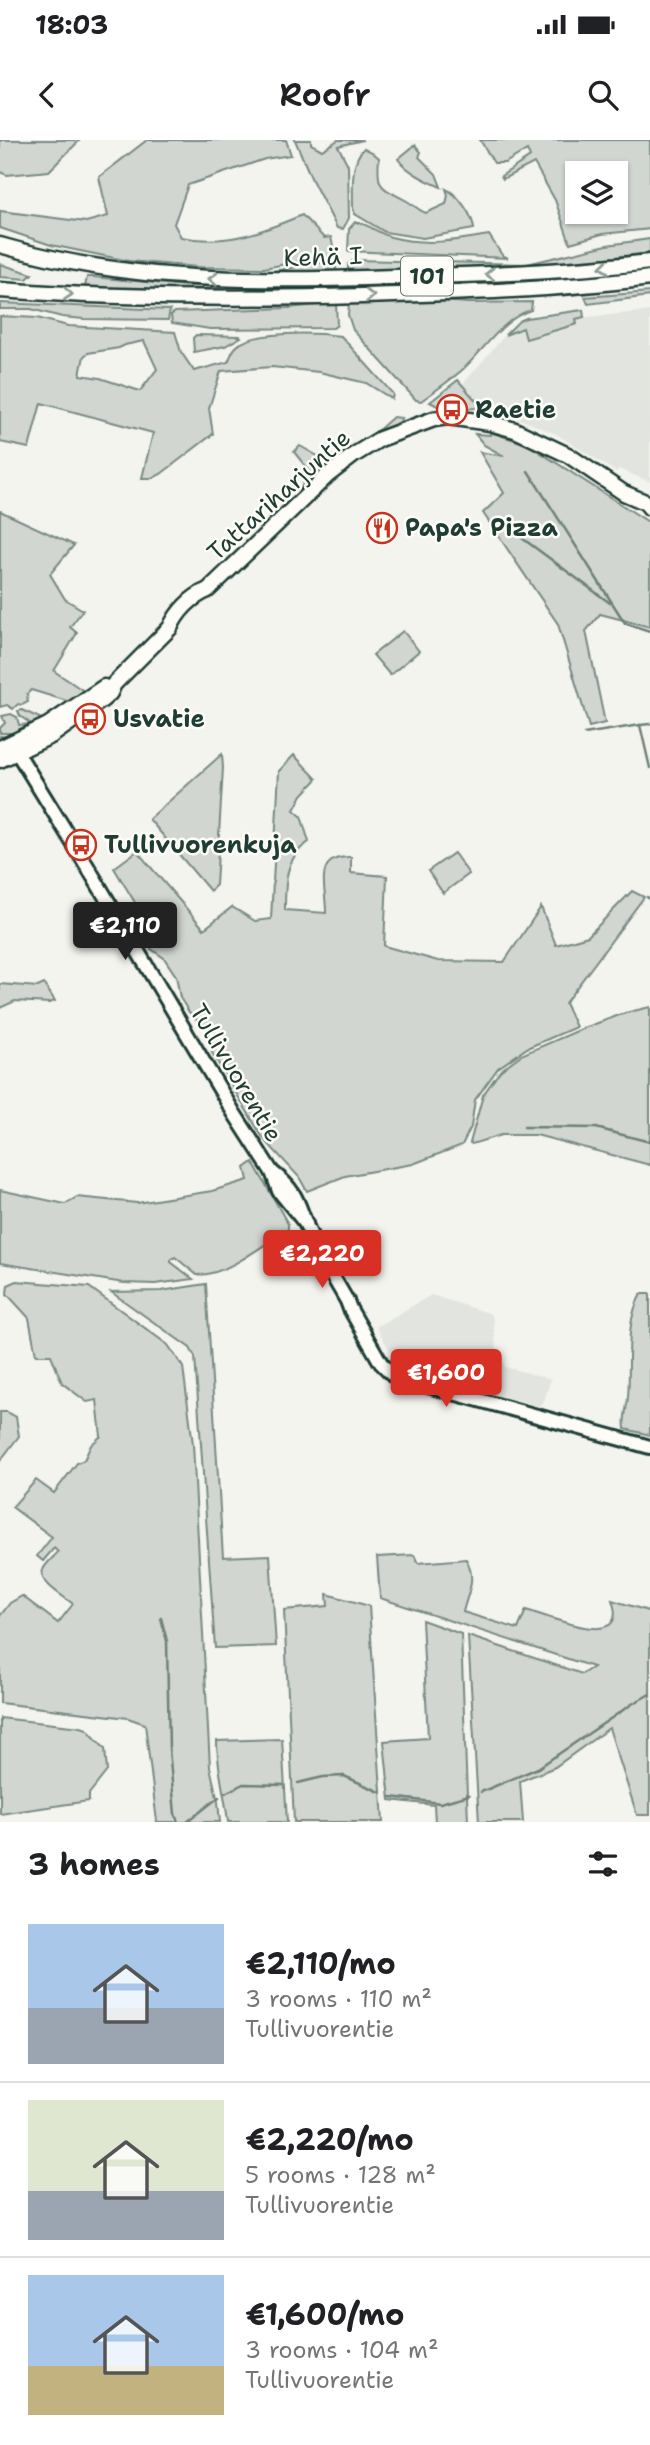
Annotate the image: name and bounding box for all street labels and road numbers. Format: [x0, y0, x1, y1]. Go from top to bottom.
street label: Kehä I [283, 240, 363, 274]
road number: 101 [401, 256, 453, 295]
street label: Tattariharjuntie [200, 422, 358, 568]
street label: Tullivuorentie [182, 998, 290, 1148]

